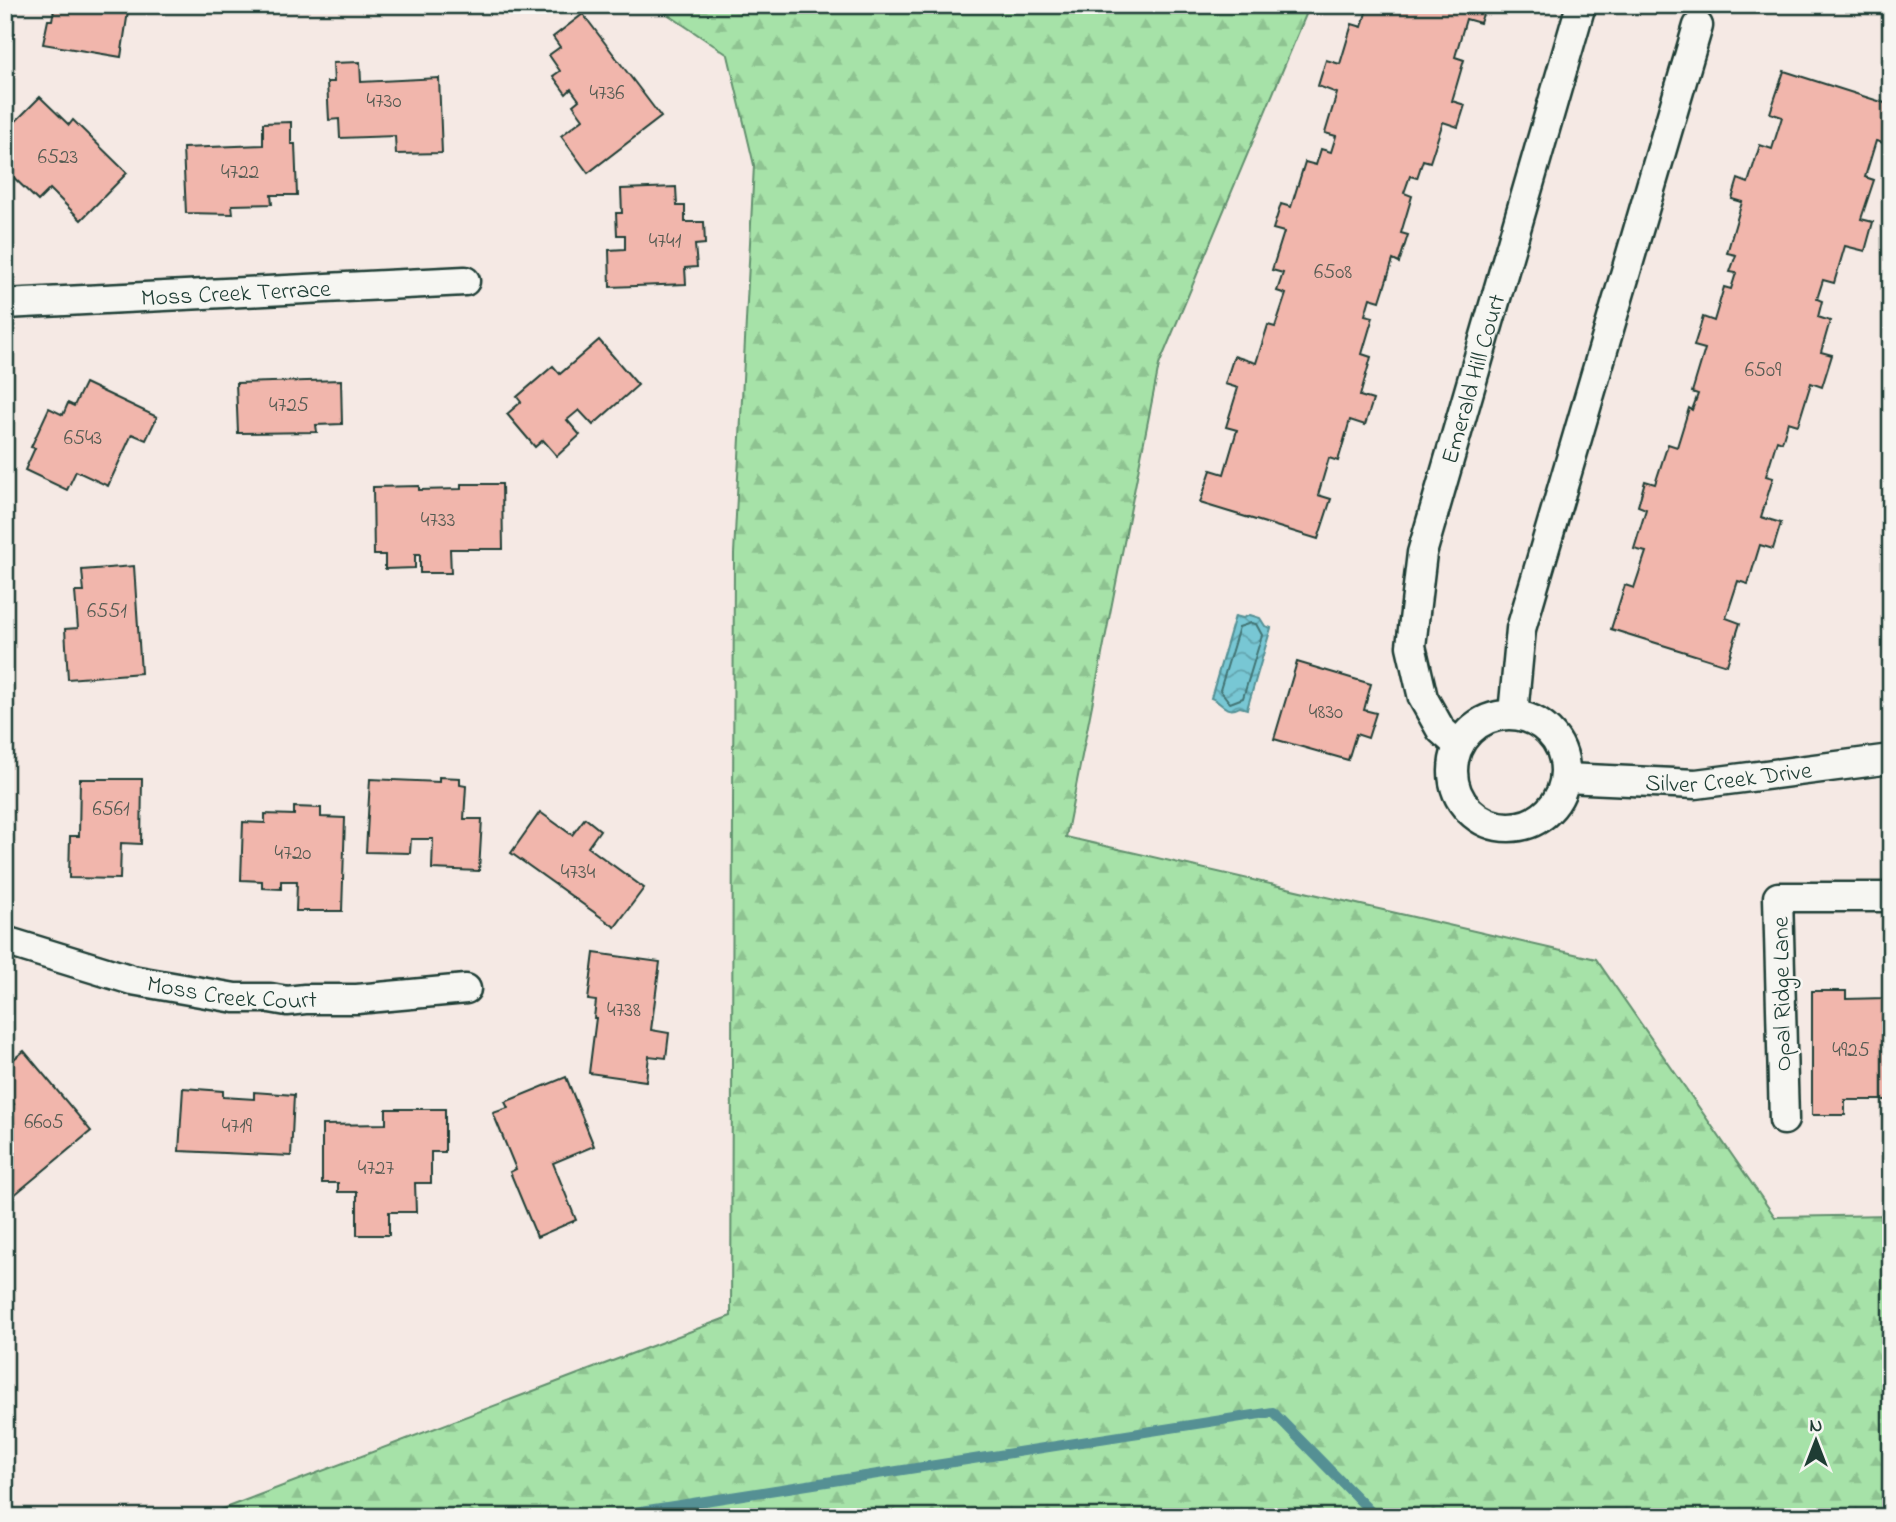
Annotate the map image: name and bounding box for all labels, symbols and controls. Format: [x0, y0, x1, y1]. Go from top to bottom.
house number: 4736 [589, 79, 625, 109]
house number: 4730 [366, 87, 402, 117]
house number: 6523 [38, 143, 78, 173]
house number: 4722 [221, 158, 259, 188]
house number: 4741 [649, 227, 682, 257]
house number: 6508 [1314, 258, 1352, 288]
street label: Moss Creek Terrace [140, 273, 332, 317]
street label: Emerald Hill Court [1434, 290, 1516, 468]
house number: 6509 [1745, 356, 1782, 386]
house number: 4725 [269, 391, 309, 421]
house number: 6543 [64, 424, 102, 454]
house number: 4733 [421, 506, 455, 536]
house number: 6551 [87, 597, 127, 627]
house number: 4830 [1309, 698, 1343, 728]
street label: Silver Creek Drive [1645, 754, 1814, 804]
house number: 6561 [92, 795, 130, 825]
house number: 4720 [275, 839, 311, 869]
house number: 4734 [561, 858, 596, 888]
street label: Opal Ridge Lane [1765, 916, 1802, 1072]
street label: Moss Creek Court [144, 968, 317, 1021]
house number: 4738 [607, 996, 641, 1026]
house number: 4925 [1832, 1036, 1870, 1066]
house number: 6605 [24, 1108, 64, 1138]
house number: 4719 [222, 1112, 253, 1142]
house number: 4727 [358, 1154, 395, 1184]
north arrow [1780, 1406, 1850, 1476]
text: N [1810, 1413, 1823, 1440]

